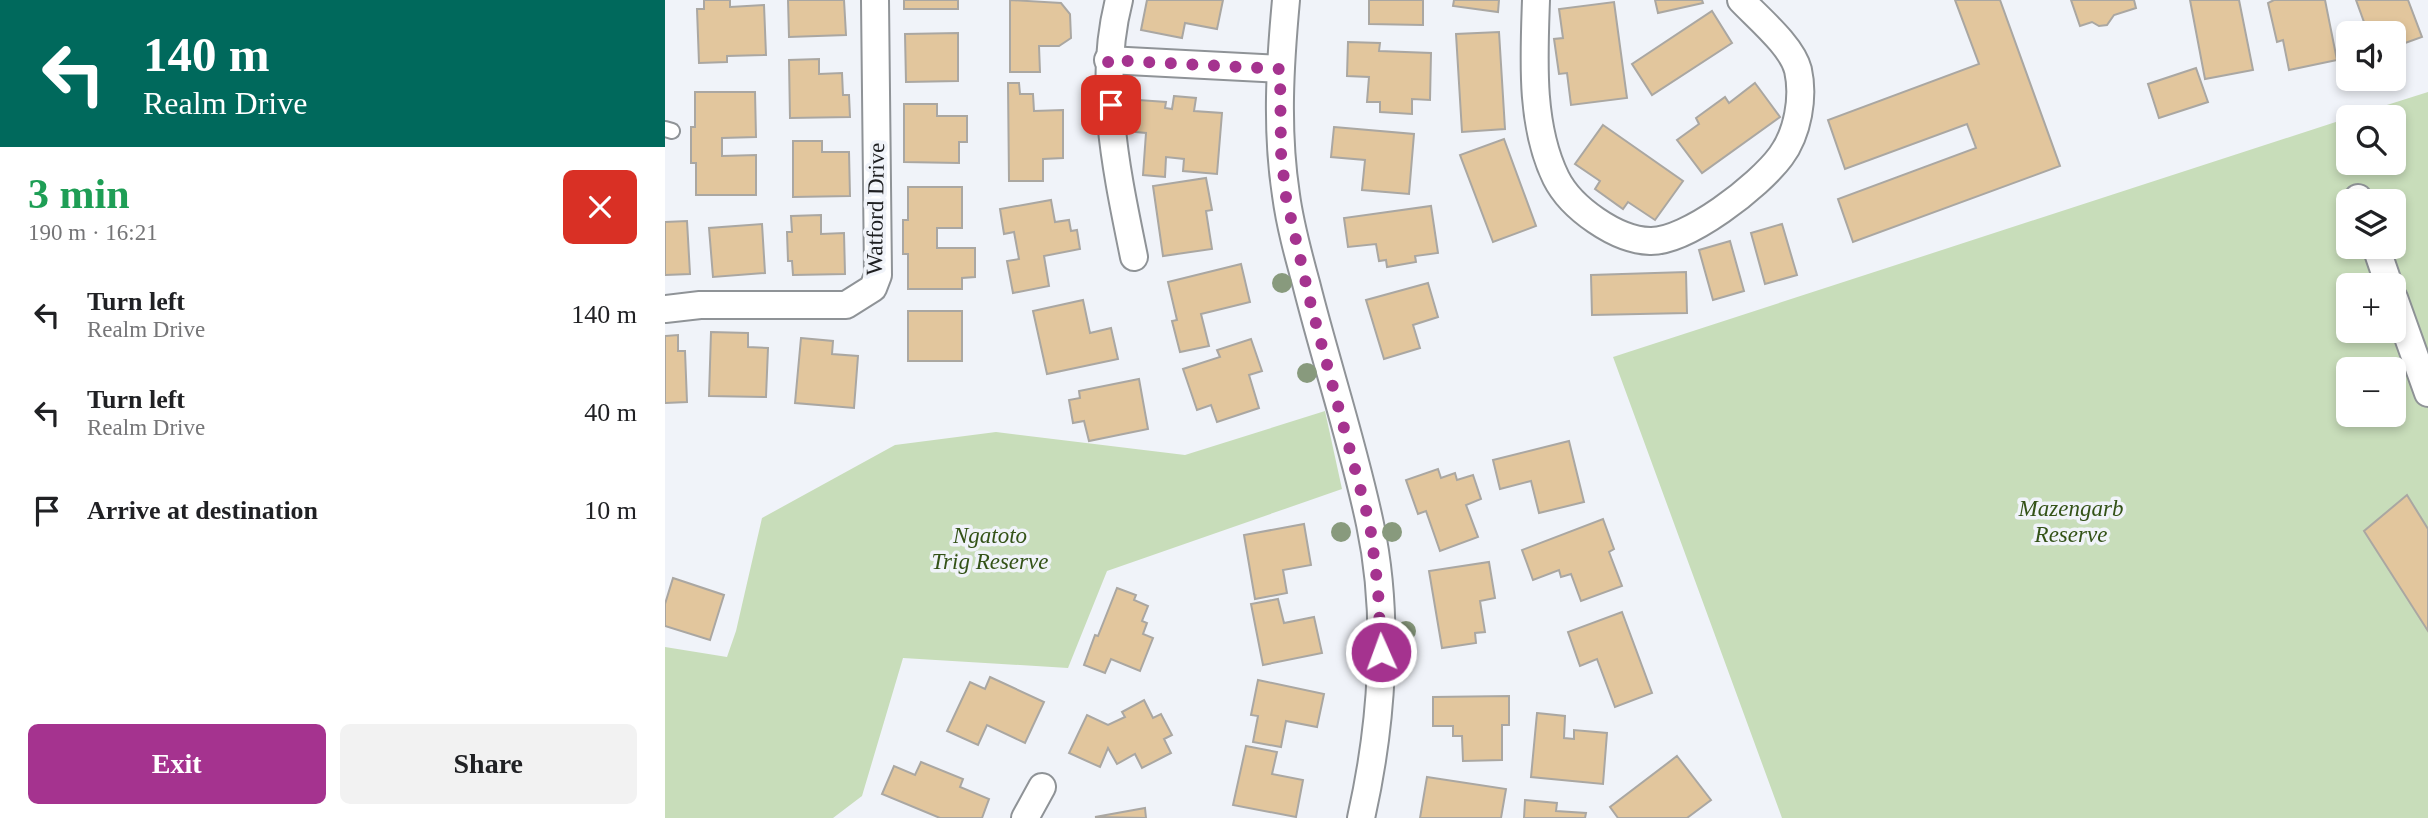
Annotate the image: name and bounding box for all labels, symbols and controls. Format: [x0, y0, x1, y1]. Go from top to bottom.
map controls [2336, 21, 2406, 427]
button: sound [2336, 21, 2406, 91]
text: 140 m [143, 27, 270, 82]
icon: left [28, 28, 119, 119]
pin [1081, 75, 1141, 135]
text: Realm Drive [143, 85, 307, 121]
icon: arrive [1092, 86, 1130, 124]
button: search [2336, 105, 2406, 175]
street label: Watford Drive [862, 142, 889, 276]
button: close [563, 170, 637, 244]
text: 3 min [28, 171, 130, 217]
button: layers [2336, 189, 2406, 259]
text: 190 m · 16:21 [28, 220, 158, 245]
button: + [2336, 273, 2406, 343]
text: Turn left [87, 287, 185, 316]
icon: left [28, 296, 66, 334]
text: 140 m [571, 300, 637, 329]
text: Realm Drive [87, 317, 205, 342]
button: − [2336, 357, 2406, 427]
text: Turn left [87, 385, 185, 414]
icon: left [28, 394, 66, 432]
text: 40 m [584, 398, 637, 427]
text: Realm Drive [87, 415, 205, 440]
icon: arrive [28, 492, 66, 530]
text: Arrive at destination [87, 496, 318, 525]
text: 10 m [584, 496, 637, 525]
park label: Mazengarb Reserve [2018, 496, 2123, 547]
park label: Ngatoto Trig Reserve [932, 523, 1048, 574]
position arrow [1344, 615, 1418, 689]
button: Exit [28, 724, 326, 804]
button: Share [340, 724, 637, 804]

